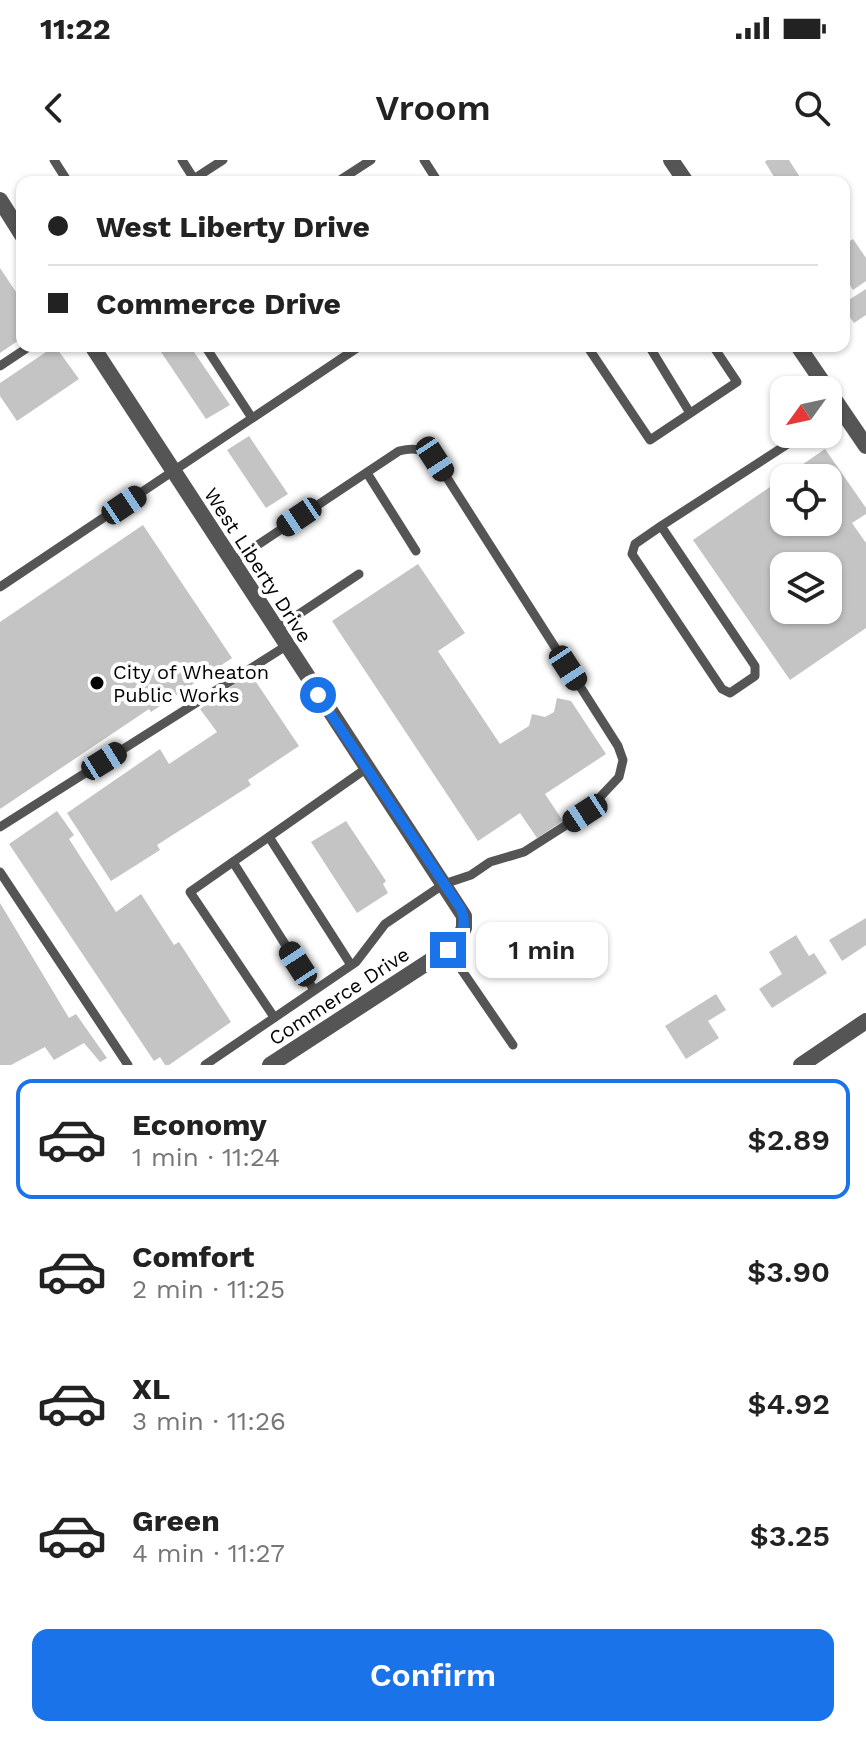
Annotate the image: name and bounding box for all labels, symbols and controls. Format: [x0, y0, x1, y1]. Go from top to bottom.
text: 11:22 [40, 11, 111, 46]
icon: back [32, 86, 76, 130]
icon: search [790, 86, 834, 130]
text: Vroom [375, 87, 491, 129]
text: West Liberty Drive [96, 209, 370, 244]
text: Commerce Drive [96, 286, 341, 321]
north arrow [770, 376, 842, 448]
map controls [770, 376, 842, 624]
car [412, 432, 458, 486]
button: locate [770, 464, 842, 536]
car [97, 482, 151, 528]
street label: West Liberty Drive [199, 483, 317, 647]
car [272, 494, 326, 540]
button: layers [770, 552, 842, 624]
car [545, 641, 591, 695]
place label: City of Wheaton Public Works [113, 660, 269, 707]
marker: City of Wheaton Public Works [88, 674, 106, 692]
route start [300, 677, 336, 713]
car [77, 738, 131, 784]
car [558, 790, 612, 836]
callout: 1 min [476, 922, 608, 978]
route end [430, 932, 466, 968]
text: 1 min [509, 935, 575, 965]
car [275, 937, 321, 991]
street label: Commerce Drive [264, 942, 414, 1050]
icon: car [36, 1103, 108, 1175]
text: Economy [132, 1107, 267, 1142]
text: $2.89 [748, 1122, 830, 1157]
text: 1 min · 11:24 [132, 1142, 280, 1172]
icon: car [36, 1235, 108, 1307]
text: Comfort [132, 1239, 254, 1274]
text: $3.90 [747, 1254, 830, 1289]
text: 2 min · 11:25 [132, 1274, 285, 1304]
icon: car [36, 1367, 108, 1439]
text: XL [132, 1371, 170, 1406]
text: $4.92 [748, 1386, 830, 1421]
text: 3 min · 11:26 [132, 1406, 286, 1436]
icon: car [36, 1499, 108, 1571]
text: Green [132, 1503, 220, 1538]
text: $3.25 [750, 1518, 830, 1553]
text: 4 min · 11:27 [132, 1538, 285, 1568]
button: Confirm [32, 1629, 834, 1721]

